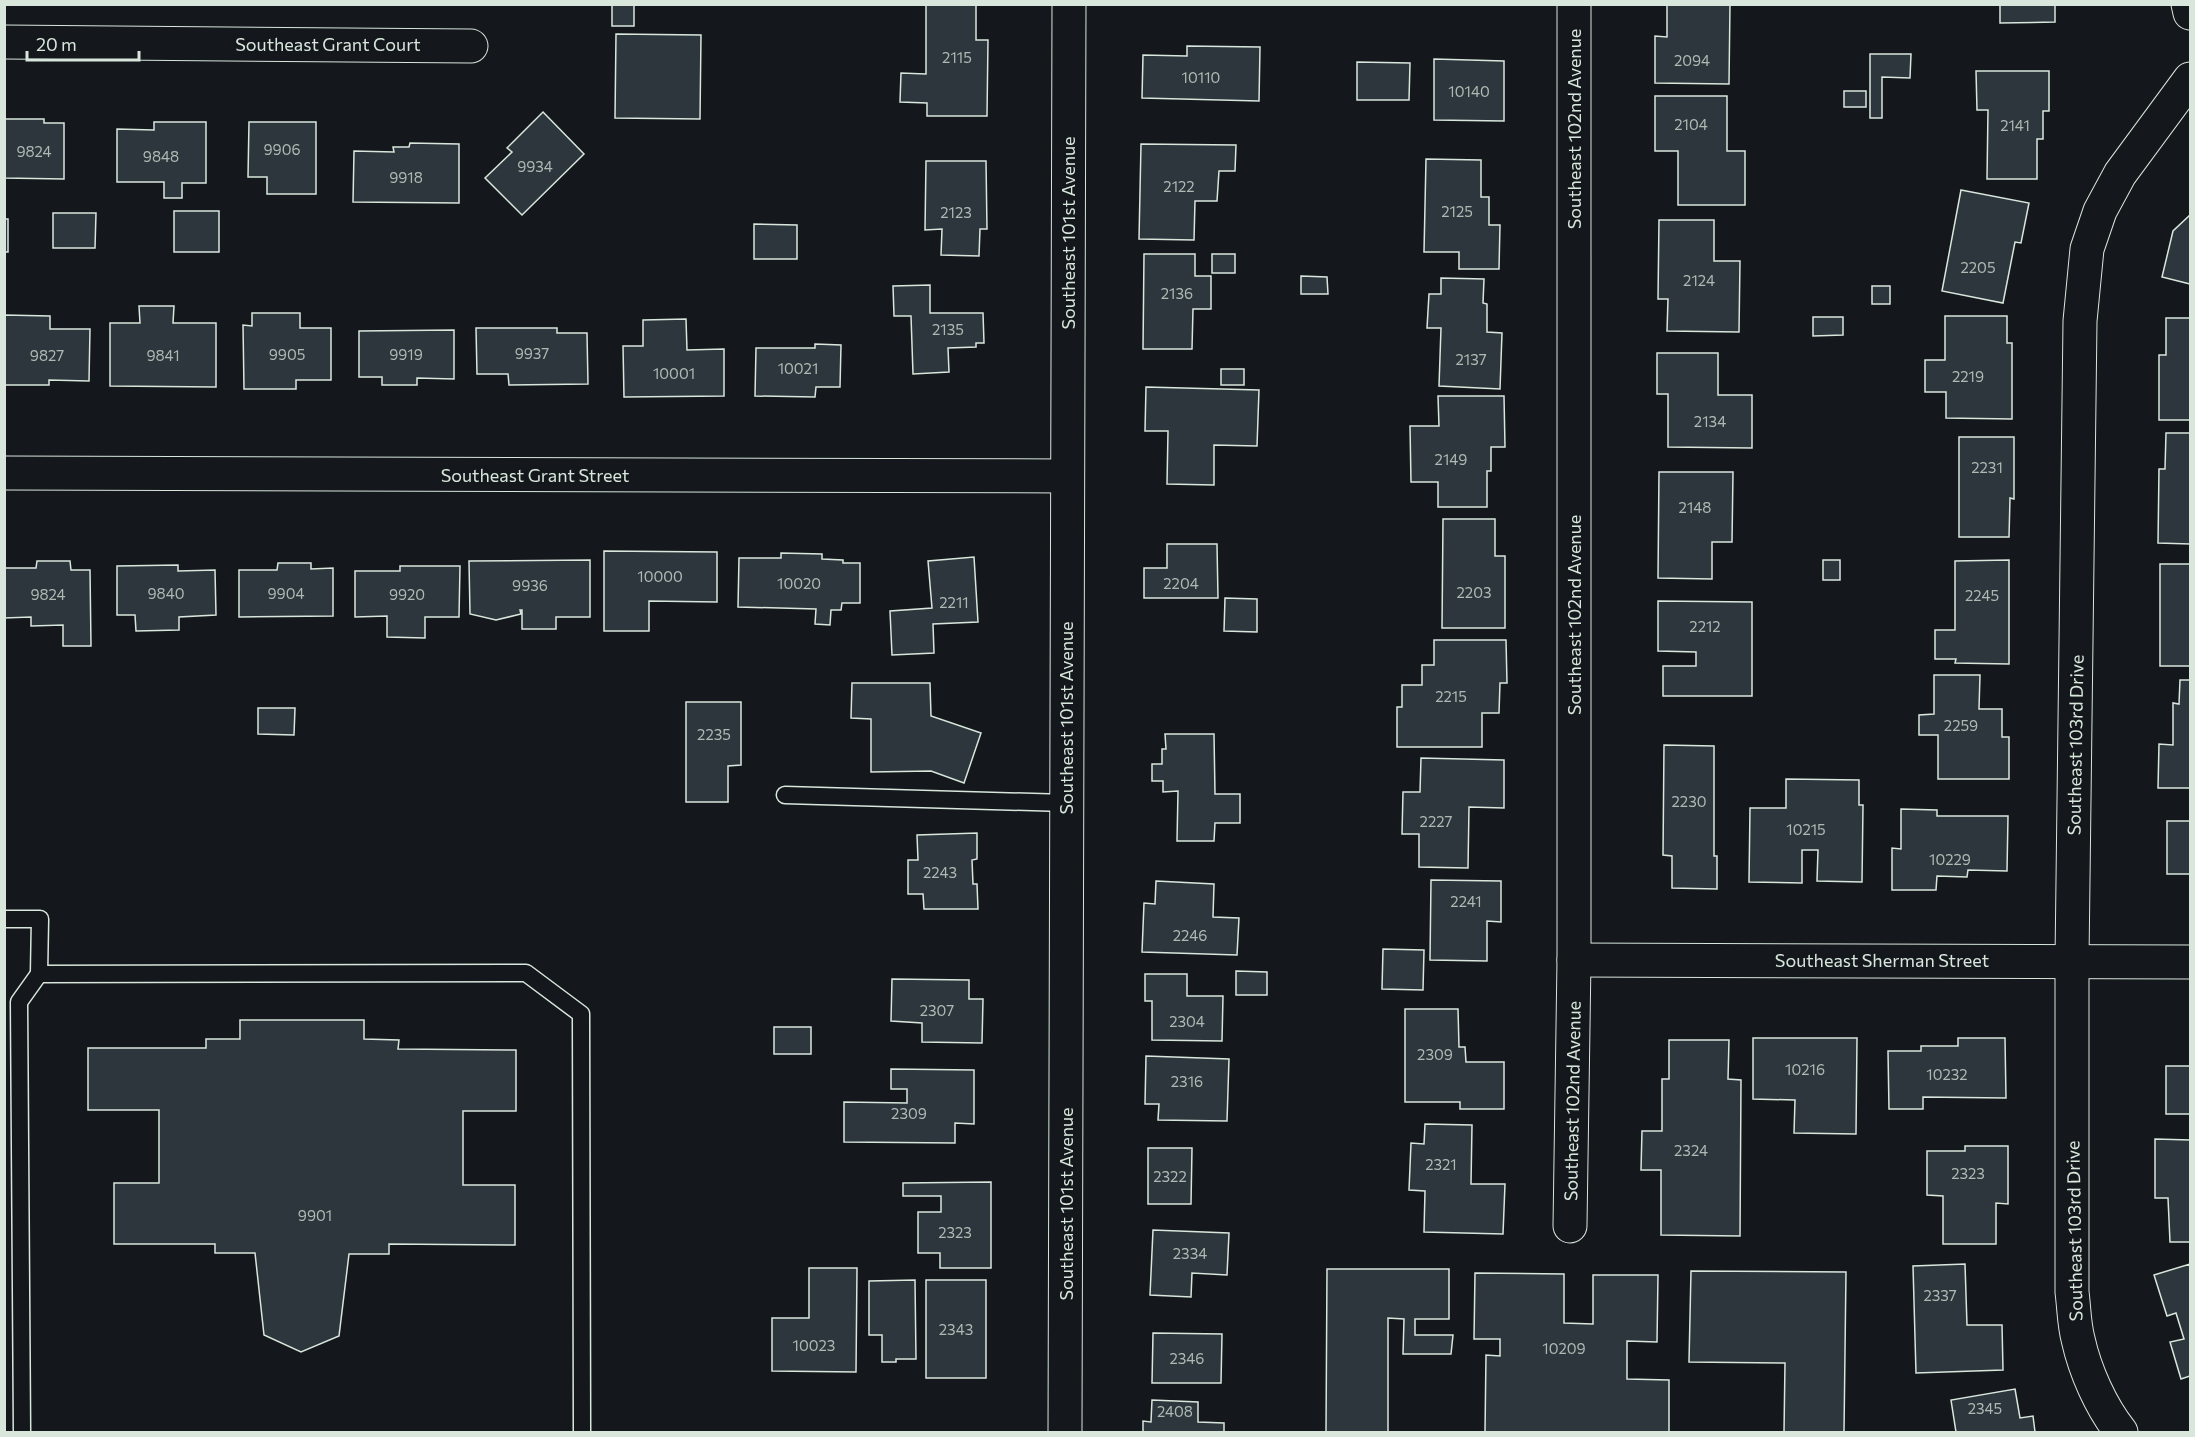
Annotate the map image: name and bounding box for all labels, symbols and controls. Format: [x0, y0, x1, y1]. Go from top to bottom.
scale bar [27, 24, 140, 62]
street label: Southeast 102nd Avenue [1563, 29, 1585, 229]
text: 20 m [36, 33, 77, 55]
street label: Southeast Grant Court [235, 33, 421, 55]
house number: 2115 [942, 48, 972, 66]
house number: 2094 [1674, 51, 1710, 69]
house number: 10110 [1182, 68, 1220, 86]
house number: 10140 [1448, 82, 1490, 100]
house number: 2104 [1674, 115, 1708, 133]
house number: 2141 [2000, 116, 2030, 134]
street label: Southeast 101st Avenue [1057, 136, 1079, 330]
house number: 9906 [263, 140, 301, 158]
house number: 9824 [16, 142, 52, 160]
house number: 9848 [143, 147, 179, 165]
house number: 9934 [517, 157, 553, 175]
house number: 9918 [389, 168, 423, 186]
house number: 2122 [1163, 177, 1195, 195]
house number: 2125 [1441, 202, 1473, 220]
house number: 2123 [940, 203, 972, 221]
house number: 2205 [1961, 258, 1996, 276]
house number: 2124 [1683, 271, 1715, 289]
house number: 2136 [1161, 284, 1193, 302]
house number: 2135 [932, 320, 964, 338]
house number: 9937 [515, 344, 549, 362]
house number: 9905 [269, 345, 305, 363]
house number: 9919 [389, 345, 423, 363]
house number: 9827 [30, 346, 64, 364]
house number: 9841 [146, 346, 180, 364]
house number: 2137 [1455, 350, 1487, 368]
house number: 10021 [778, 359, 818, 377]
house number: 10001 [653, 364, 695, 382]
house number: 2219 [1952, 367, 1984, 385]
house number: 2134 [1694, 412, 1726, 430]
house number: 2149 [1435, 450, 1467, 468]
house number: 2231 [1971, 458, 2003, 476]
street label: Southeast Grant Street [441, 464, 629, 486]
house number: 2148 [1679, 498, 1711, 516]
street label: Southeast 102nd Avenue [1563, 515, 1585, 715]
house number: 10000 [637, 567, 683, 585]
house number: 10020 [777, 574, 821, 592]
house number: 2204 [1163, 574, 1199, 592]
house number: 9936 [512, 576, 548, 594]
house number: 2203 [1457, 583, 1491, 601]
house number: 9840 [148, 584, 185, 602]
house number: 9904 [268, 584, 305, 602]
house number: 9824 [30, 585, 66, 603]
house number: 9920 [389, 585, 425, 603]
house number: 2245 [1965, 586, 1999, 604]
house number: 2211 [939, 593, 969, 611]
house number: 2212 [1689, 617, 1721, 635]
street label: Southeast 101st Avenue [1055, 621, 1077, 815]
street label: Southeast 103rd Drive [2062, 654, 2088, 836]
house number: 2215 [1435, 687, 1467, 705]
house number: 2259 [1944, 716, 1978, 734]
house number: 2235 [697, 725, 731, 743]
house number: 2230 [1672, 792, 1706, 810]
house number: 2227 [1420, 812, 1452, 830]
house number: 10215 [1786, 820, 1826, 838]
house number: 10229 [1929, 850, 1971, 868]
house number: 2243 [923, 863, 957, 881]
house number: 2241 [1450, 892, 1482, 910]
house number: 2246 [1173, 926, 1207, 944]
street label: Southeast Sherman Street [1775, 949, 1989, 971]
house number: 2307 [920, 1001, 954, 1019]
street label: Southeast 102nd Avenue [1559, 1001, 1585, 1201]
house number: 2304 [1169, 1012, 1205, 1030]
house number: 2309 [1417, 1045, 1453, 1063]
house number: 10216 [1785, 1060, 1825, 1078]
house number: 10232 [1926, 1065, 1968, 1083]
house number: 2316 [1171, 1072, 1203, 1090]
house number: 2309 [891, 1104, 927, 1122]
street label: Southeast 101st Avenue [1055, 1107, 1077, 1301]
street label: Southeast 103rd Drive [2061, 1140, 2087, 1322]
house number: 2324 [1674, 1141, 1708, 1159]
house number: 2321 [1425, 1155, 1457, 1173]
house number: 2323 [1951, 1164, 1985, 1182]
house number: 2322 [1153, 1167, 1187, 1185]
house number: 9901 [298, 1206, 332, 1224]
house number: 2323 [938, 1223, 972, 1241]
house number: 2334 [1173, 1244, 1207, 1262]
house number: 2337 [1923, 1286, 1957, 1304]
house number: 2343 [939, 1320, 973, 1338]
house number: 10023 [793, 1336, 835, 1354]
house number: 10209 [1542, 1339, 1586, 1357]
house number: 2346 [1170, 1349, 1204, 1367]
house number: 2345 [1968, 1399, 2002, 1417]
house number: 2408 [1157, 1402, 1193, 1420]

